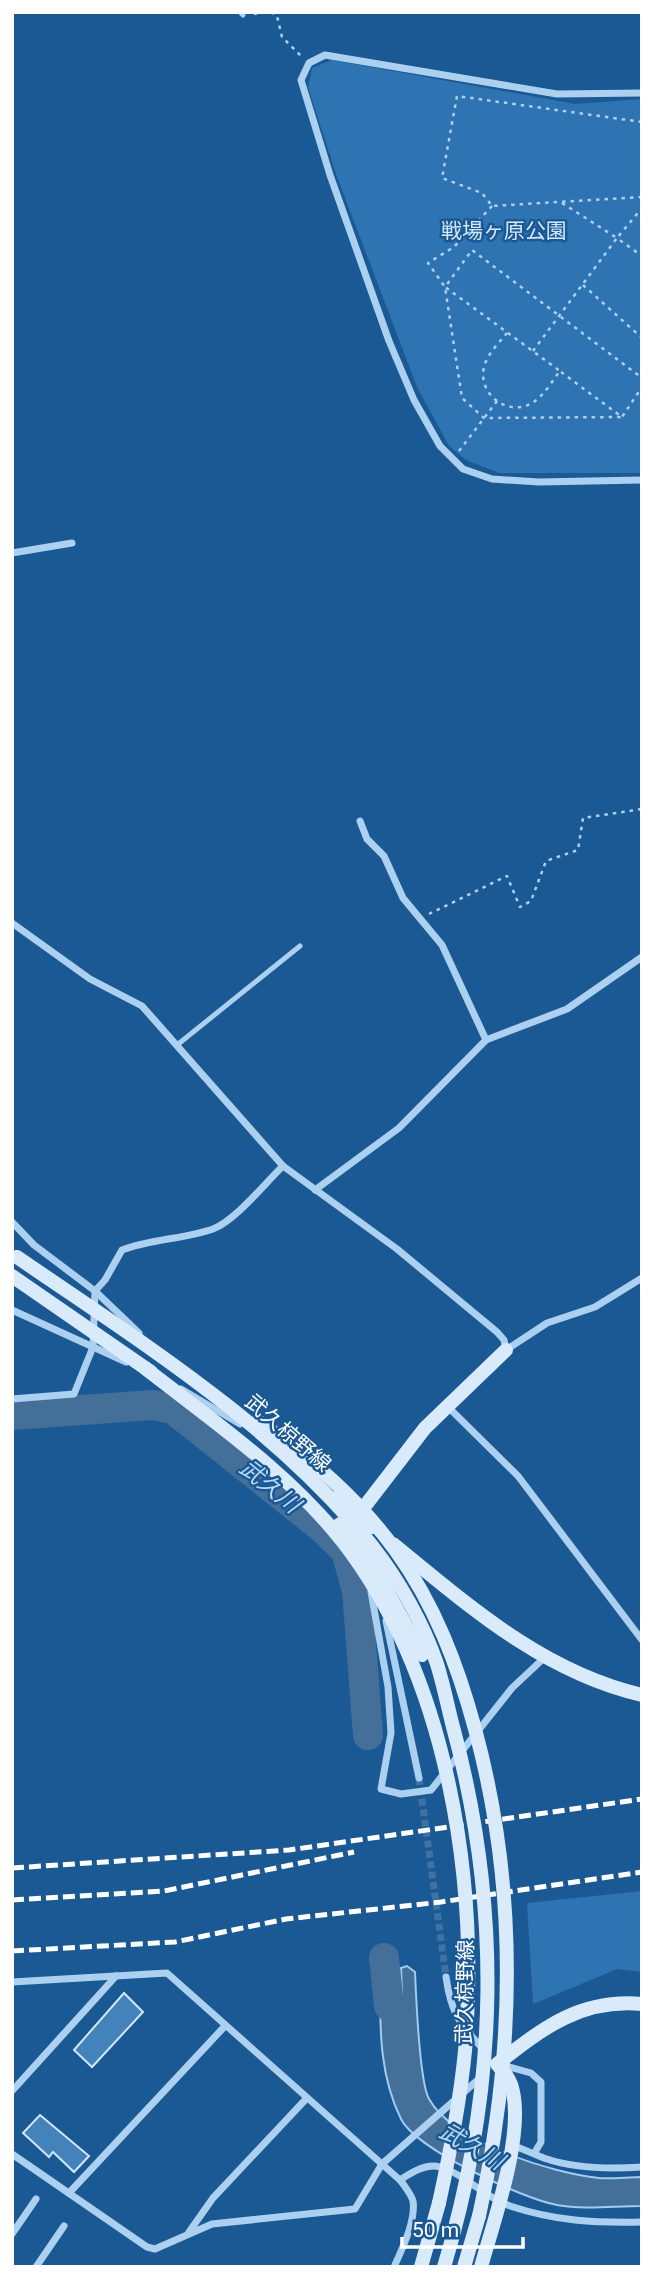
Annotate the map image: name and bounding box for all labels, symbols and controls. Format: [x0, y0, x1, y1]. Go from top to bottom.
park label: 戦場ヶ原公園 [441, 219, 567, 243]
street label: 武久椋野線 [241, 1390, 335, 1476]
water label: 武久川 [234, 1454, 307, 1520]
street label: 武久椋野線 [452, 1939, 478, 2045]
water label: 武久川 [435, 2117, 511, 2177]
scale bar [402, 2206, 523, 2250]
text: 50 m [412, 2218, 459, 2242]

